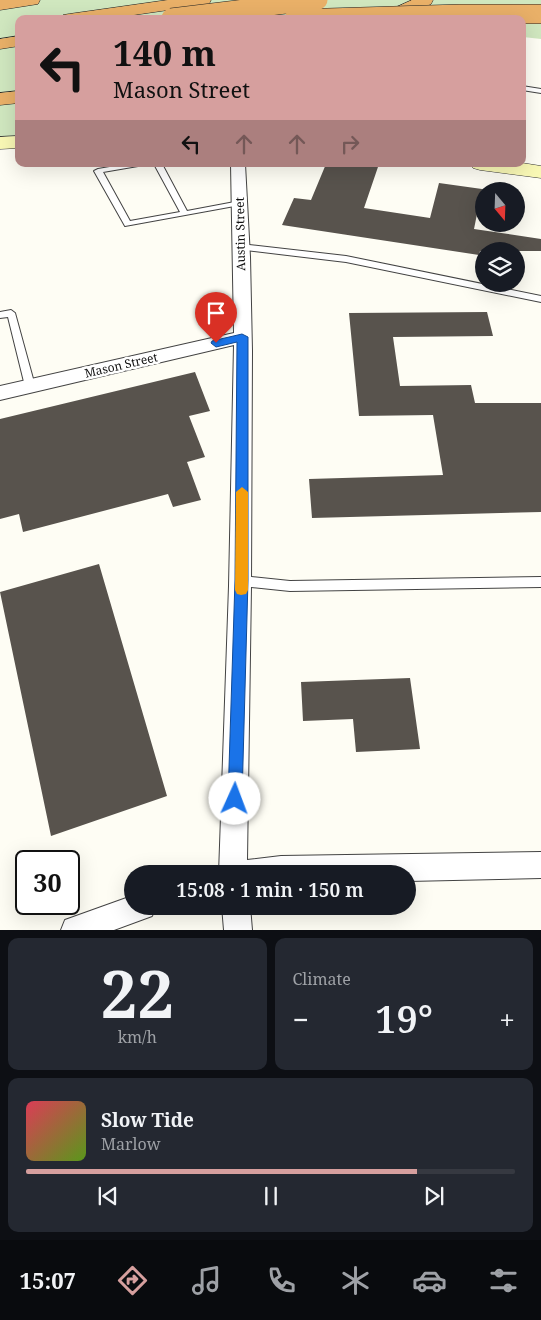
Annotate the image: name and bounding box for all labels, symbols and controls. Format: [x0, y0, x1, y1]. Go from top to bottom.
text: 140 m [113, 29, 216, 76]
icon: left [30, 35, 95, 100]
text: Mason Street [113, 74, 250, 104]
icon: left [177, 130, 205, 158]
icon: ahead [230, 130, 258, 158]
icon: ahead [283, 130, 311, 158]
icon: right [336, 130, 364, 158]
north arrow [475, 182, 525, 232]
map controls [475, 182, 525, 292]
street label: Austin Street [231, 197, 249, 271]
button: layers [475, 242, 525, 292]
pin [195, 292, 237, 343]
icon: arrive [202, 299, 230, 327]
street label: Mason Street [83, 348, 159, 382]
position arrow [208, 772, 260, 824]
speed limit sign: 30 [15, 850, 80, 915]
text: 15:08 · 1 min · 150 m [176, 877, 364, 903]
text: 22 [101, 949, 174, 1037]
text: Climate [293, 968, 351, 990]
text: 19° [375, 992, 433, 1044]
text: − [293, 1000, 309, 1038]
text: + [499, 1000, 515, 1038]
text: km/h [118, 1026, 157, 1048]
text: Slow Tide [101, 1107, 194, 1133]
text: Marlow [101, 1133, 161, 1155]
icon: previous [94, 1182, 122, 1210]
icon: pause [257, 1182, 285, 1210]
icon: next [420, 1182, 448, 1210]
icon: directions [115, 1263, 150, 1298]
icon: music [189, 1263, 224, 1298]
icon: phone [264, 1263, 299, 1298]
icon: climate [338, 1263, 373, 1298]
icon: car [412, 1263, 447, 1298]
icon: filters [486, 1263, 521, 1298]
text: 15:07 [20, 1265, 76, 1295]

